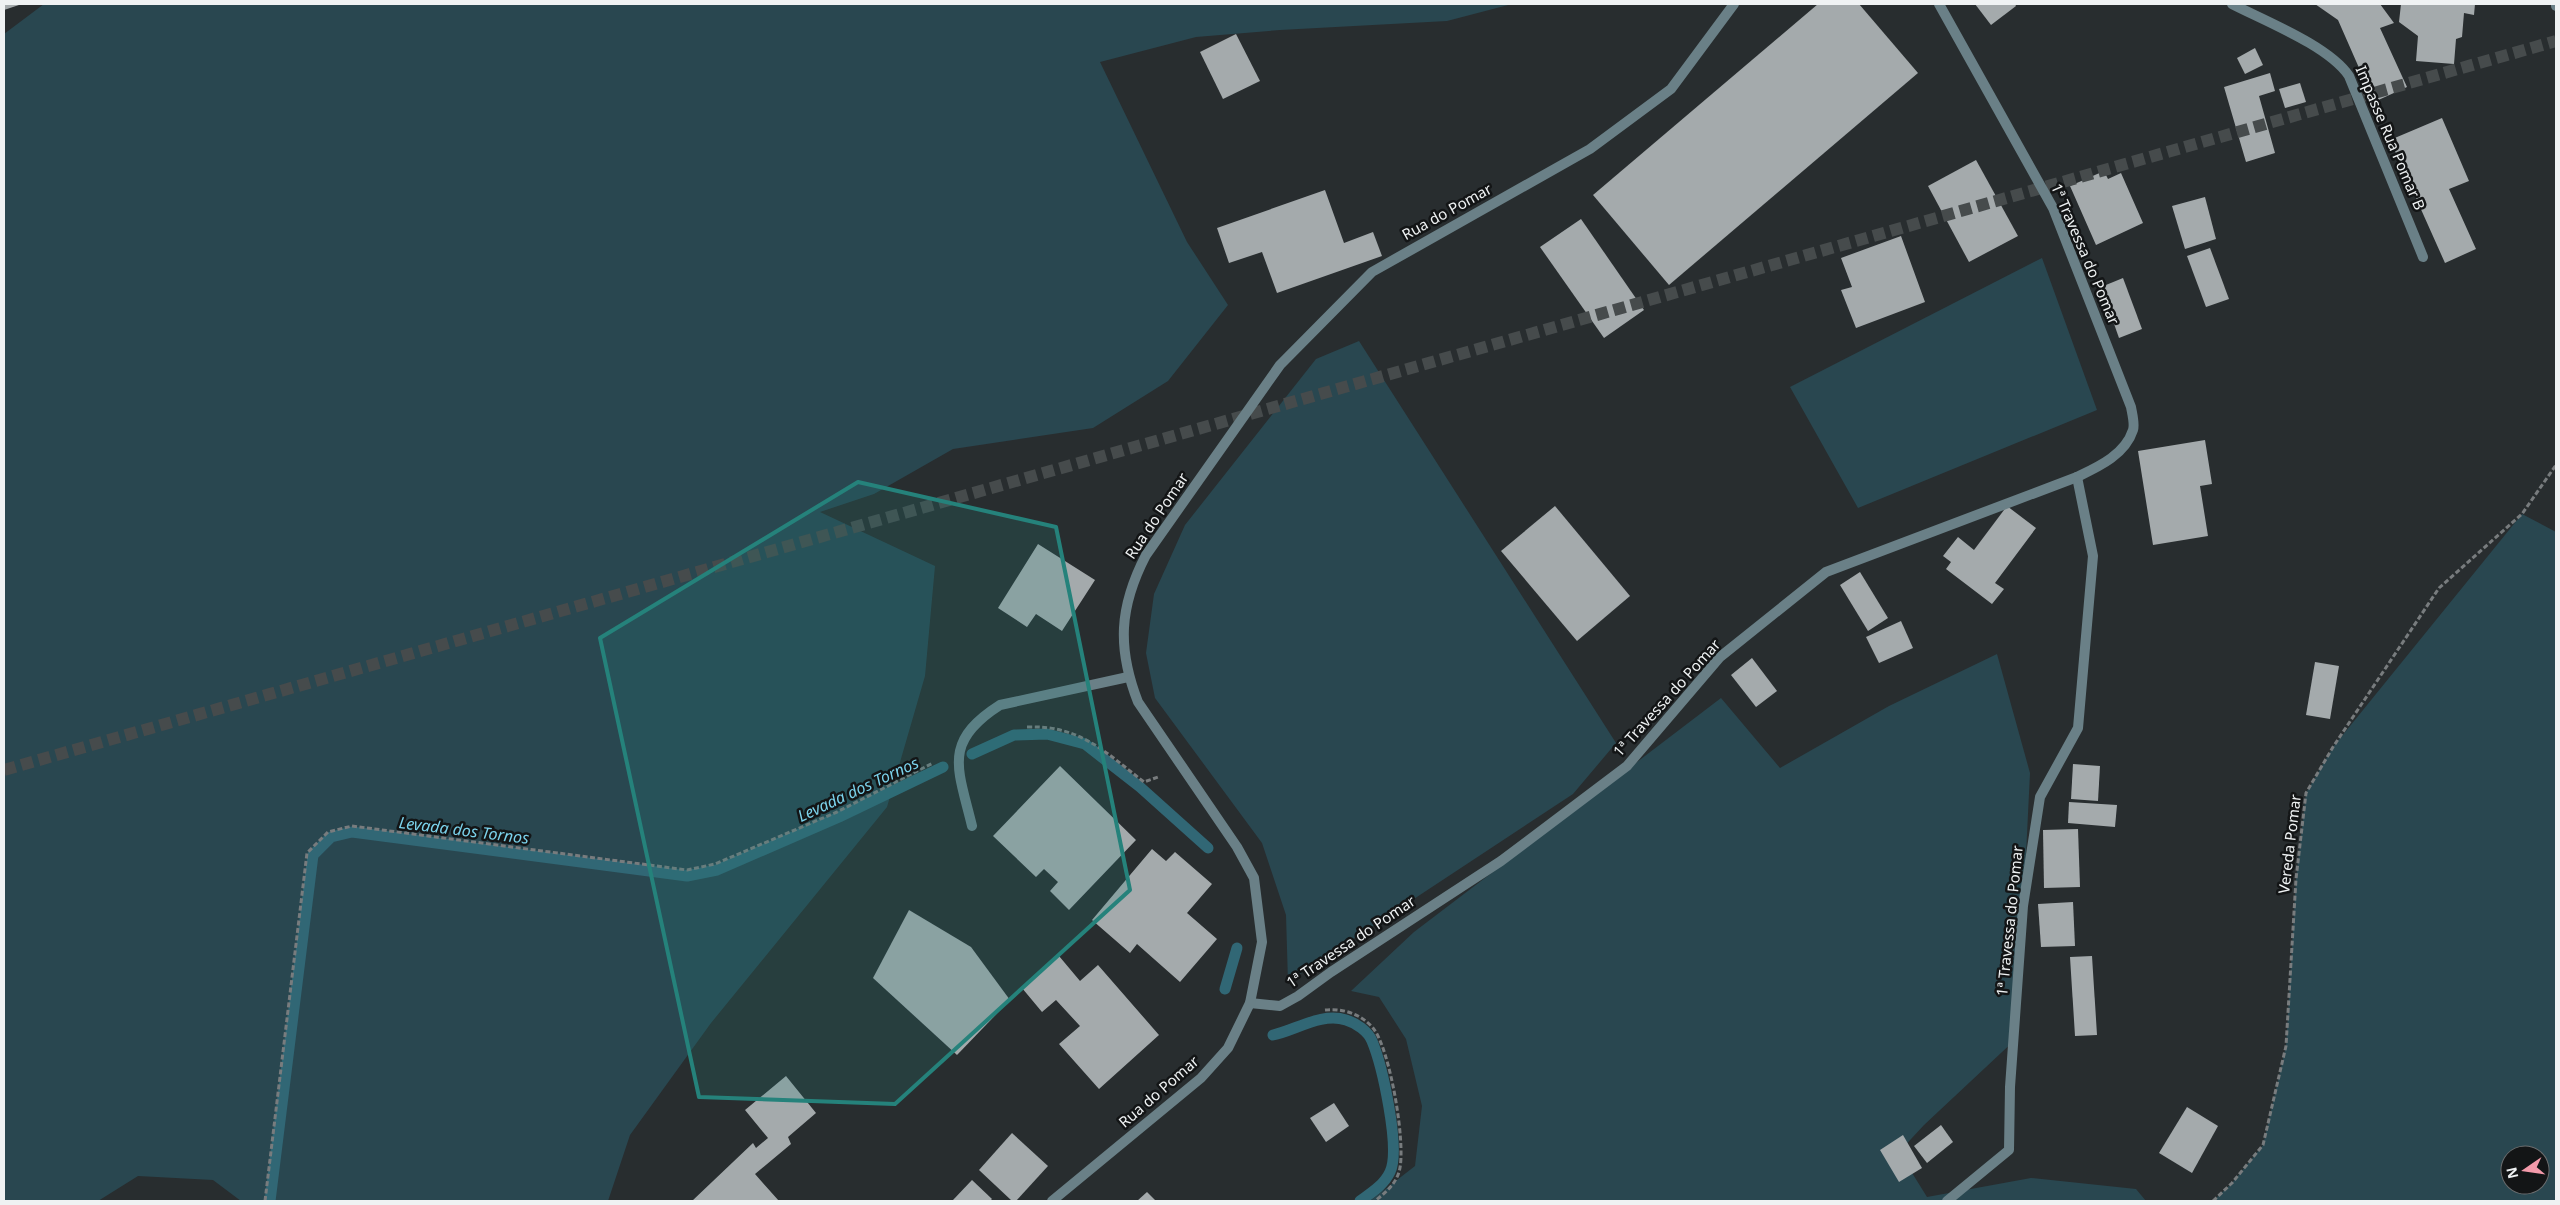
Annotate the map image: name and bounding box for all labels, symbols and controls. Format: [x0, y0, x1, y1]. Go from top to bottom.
street label: Impasse Rua Pomar B [2351, 62, 2430, 213]
street label: Rua do Pomar [1398, 178, 1495, 244]
street label: 1ª Travessa do Pomar [2047, 180, 2125, 327]
street label: Rua do Pomar [1120, 468, 1192, 562]
street label: 1ª Travessa do Pomar [1608, 634, 1724, 760]
water label: Levada dos Tornos [794, 751, 922, 827]
street label: Vereda Pomar [2273, 793, 2305, 895]
water label: Levada dos Tornos [398, 811, 531, 849]
street label: 1ª Travessa do Pomar [1991, 845, 2027, 997]
street label: 1ª Travessa do Pomar [1282, 891, 1419, 992]
street label: Rua do Pomar [1114, 1051, 1203, 1132]
north arrow [2500, 1145, 2550, 1195]
text: N [2501, 1165, 2522, 1181]

